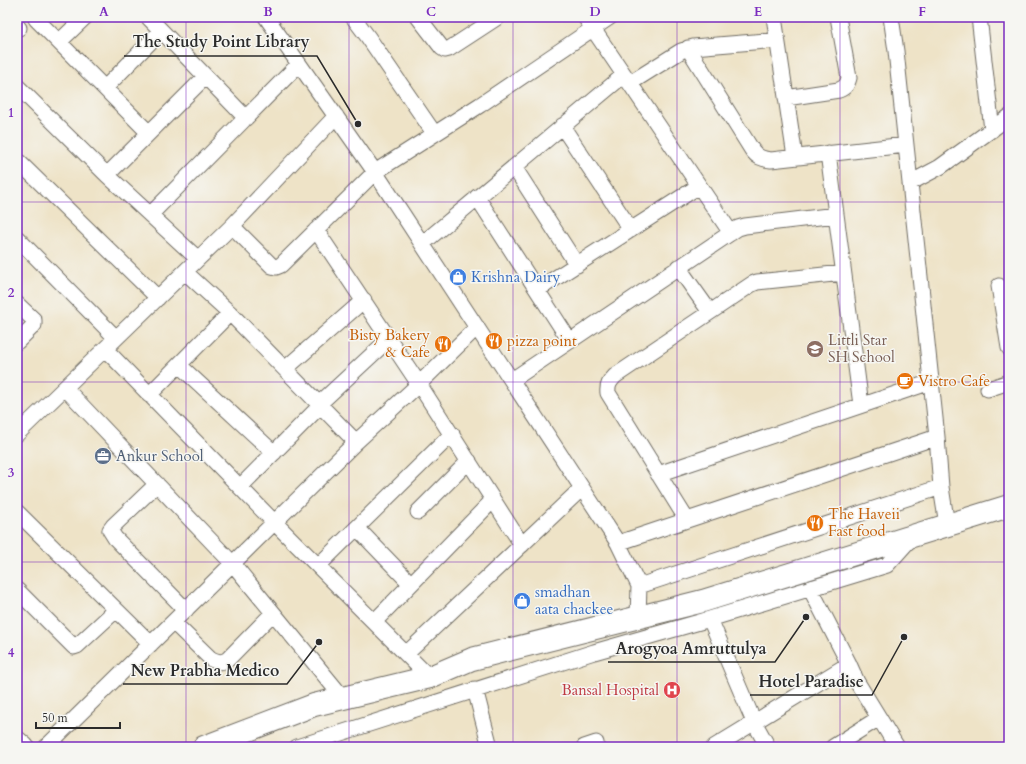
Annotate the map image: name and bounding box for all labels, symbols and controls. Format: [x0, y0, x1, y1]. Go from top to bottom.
text: A [99, 3, 109, 21]
text: B [263, 3, 273, 21]
text: C [426, 3, 436, 21]
text: D [589, 3, 601, 21]
text: E [754, 3, 762, 21]
text: F [918, 3, 926, 21]
callout: The Study Point Library [124, 28, 317, 56]
text: The Study Point Library [133, 31, 309, 53]
text: 1 [8, 104, 14, 122]
shop icon: Krishna Dairy [448, 267, 468, 287]
place label: Krishna Dairy [471, 267, 560, 287]
text: 2 [8, 284, 15, 302]
place label: Bisty Bakery & Cafe [349, 325, 430, 362]
place label: Littli Star SH School [828, 330, 895, 367]
restaurant icon: pizza point [484, 331, 504, 351]
place label: pizza point [507, 331, 577, 351]
restaurant icon: Bisty Bakery & Cafe [433, 334, 453, 354]
school or university icon: Littli Star SH School [805, 339, 825, 359]
cafe icon: Vistro Cafe [895, 371, 915, 391]
place label: Vistro Cafe [918, 371, 990, 391]
office icon: Ankur School [93, 446, 113, 466]
place label: Ankur School [116, 446, 204, 466]
text: 3 [8, 464, 15, 482]
place label: The Haveii Fast food [828, 504, 900, 541]
restaurant icon: The Haveii Fast food [805, 513, 825, 533]
place label: smadhan aata chackee [535, 582, 613, 619]
shop icon: smadhan aata chackee [512, 591, 532, 611]
callout: Arogyoa Amruttulya [608, 634, 775, 662]
text: Arogyoa Amruttulya [615, 638, 767, 660]
text: 4 [8, 644, 15, 662]
callout: New Prabha Medico [123, 656, 287, 684]
text: New Prabha Medico [131, 660, 279, 682]
callout: Hotel Paradise [750, 667, 872, 695]
text: Hotel Paradise [758, 671, 864, 693]
place label: Bansal Hospital [562, 680, 659, 700]
hospital icon: Bansal Hospital [662, 680, 682, 700]
scale bar [36, 704, 120, 730]
text: 50 m [42, 710, 69, 726]

